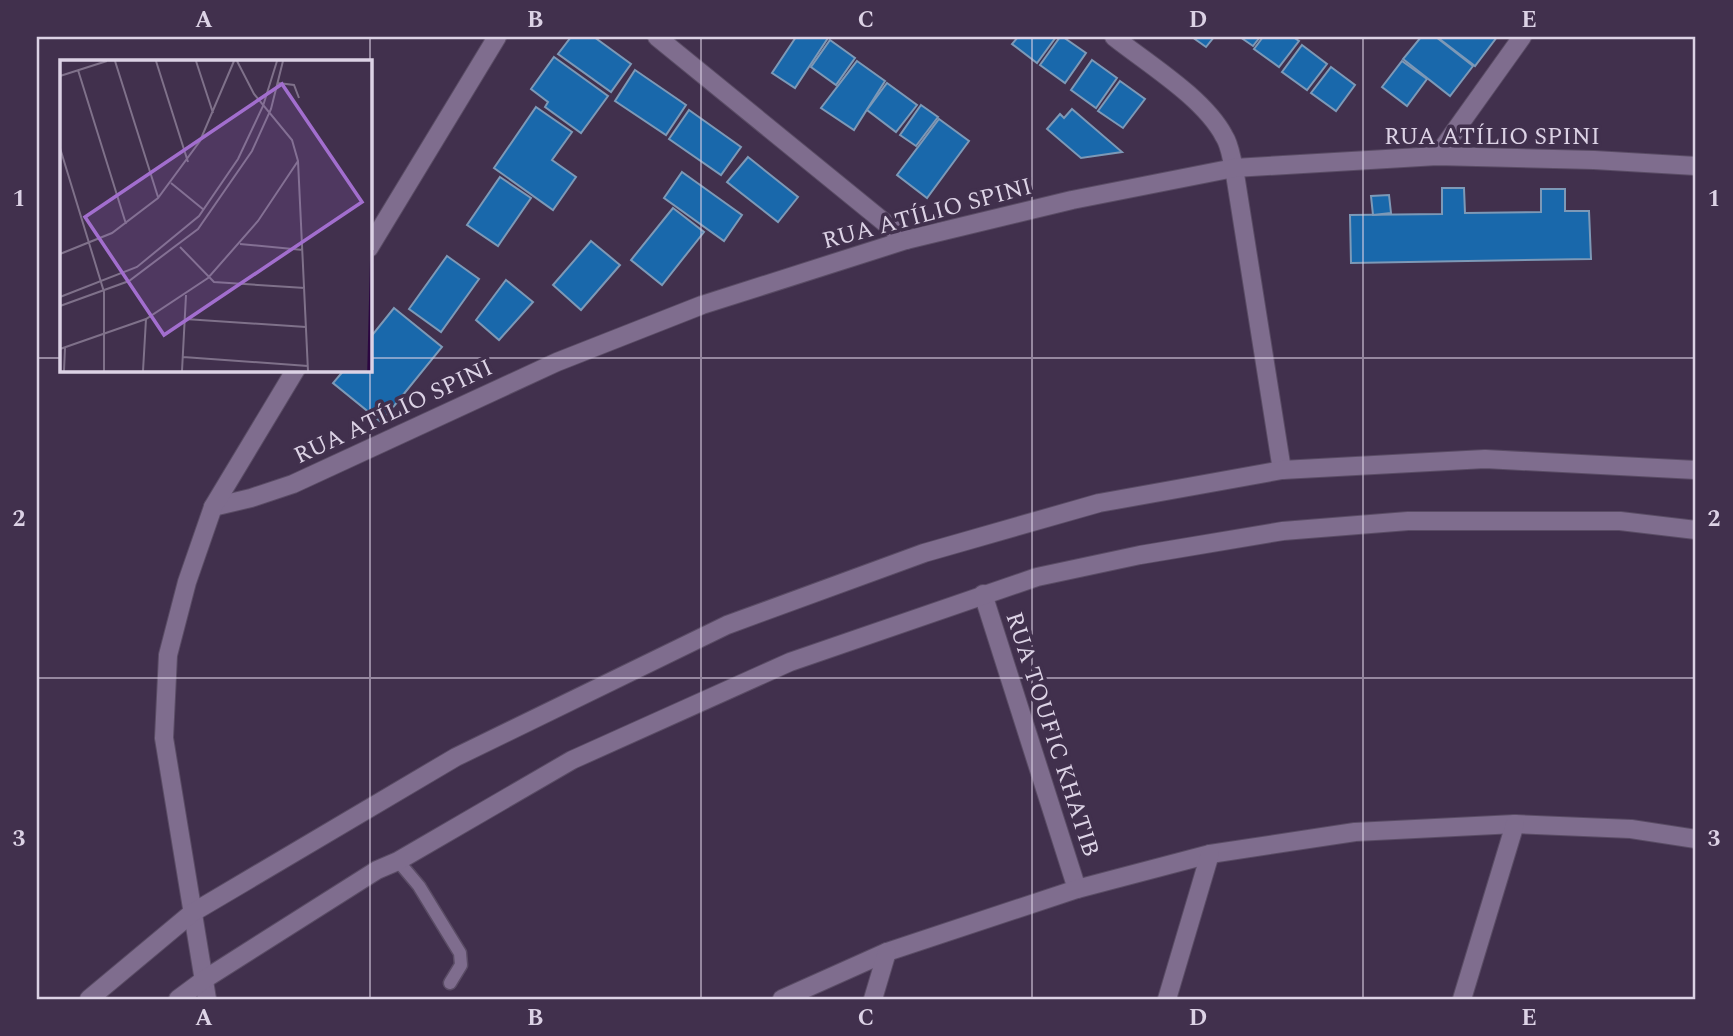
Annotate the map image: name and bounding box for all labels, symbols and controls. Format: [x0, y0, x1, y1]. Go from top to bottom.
text: A [195, 3, 213, 38]
text: B [527, 3, 543, 38]
text: C [858, 3, 874, 38]
text: D [1189, 3, 1207, 38]
text: E [1521, 3, 1537, 38]
inset map [60, 60, 371, 371]
street label: RUA ATÍLIO SPINI [1384, 119, 1600, 155]
street label: RUA ATÍLIO SPINI [818, 169, 1036, 259]
text: 1 [13, 182, 25, 217]
text: 1 [1708, 182, 1720, 217]
street label: RUA ATÍLIO SPINI [288, 350, 499, 474]
text: 2 [13, 502, 26, 537]
text: 2 [1708, 502, 1721, 537]
street label: RUA TOUFIC KHATIB [995, 607, 1109, 861]
text: 3 [13, 822, 26, 857]
text: 3 [1708, 822, 1721, 857]
text: A [195, 1001, 213, 1036]
text: B [527, 1001, 543, 1036]
text: C [858, 1001, 874, 1036]
text: D [1189, 1001, 1207, 1036]
text: E [1521, 1001, 1537, 1036]

